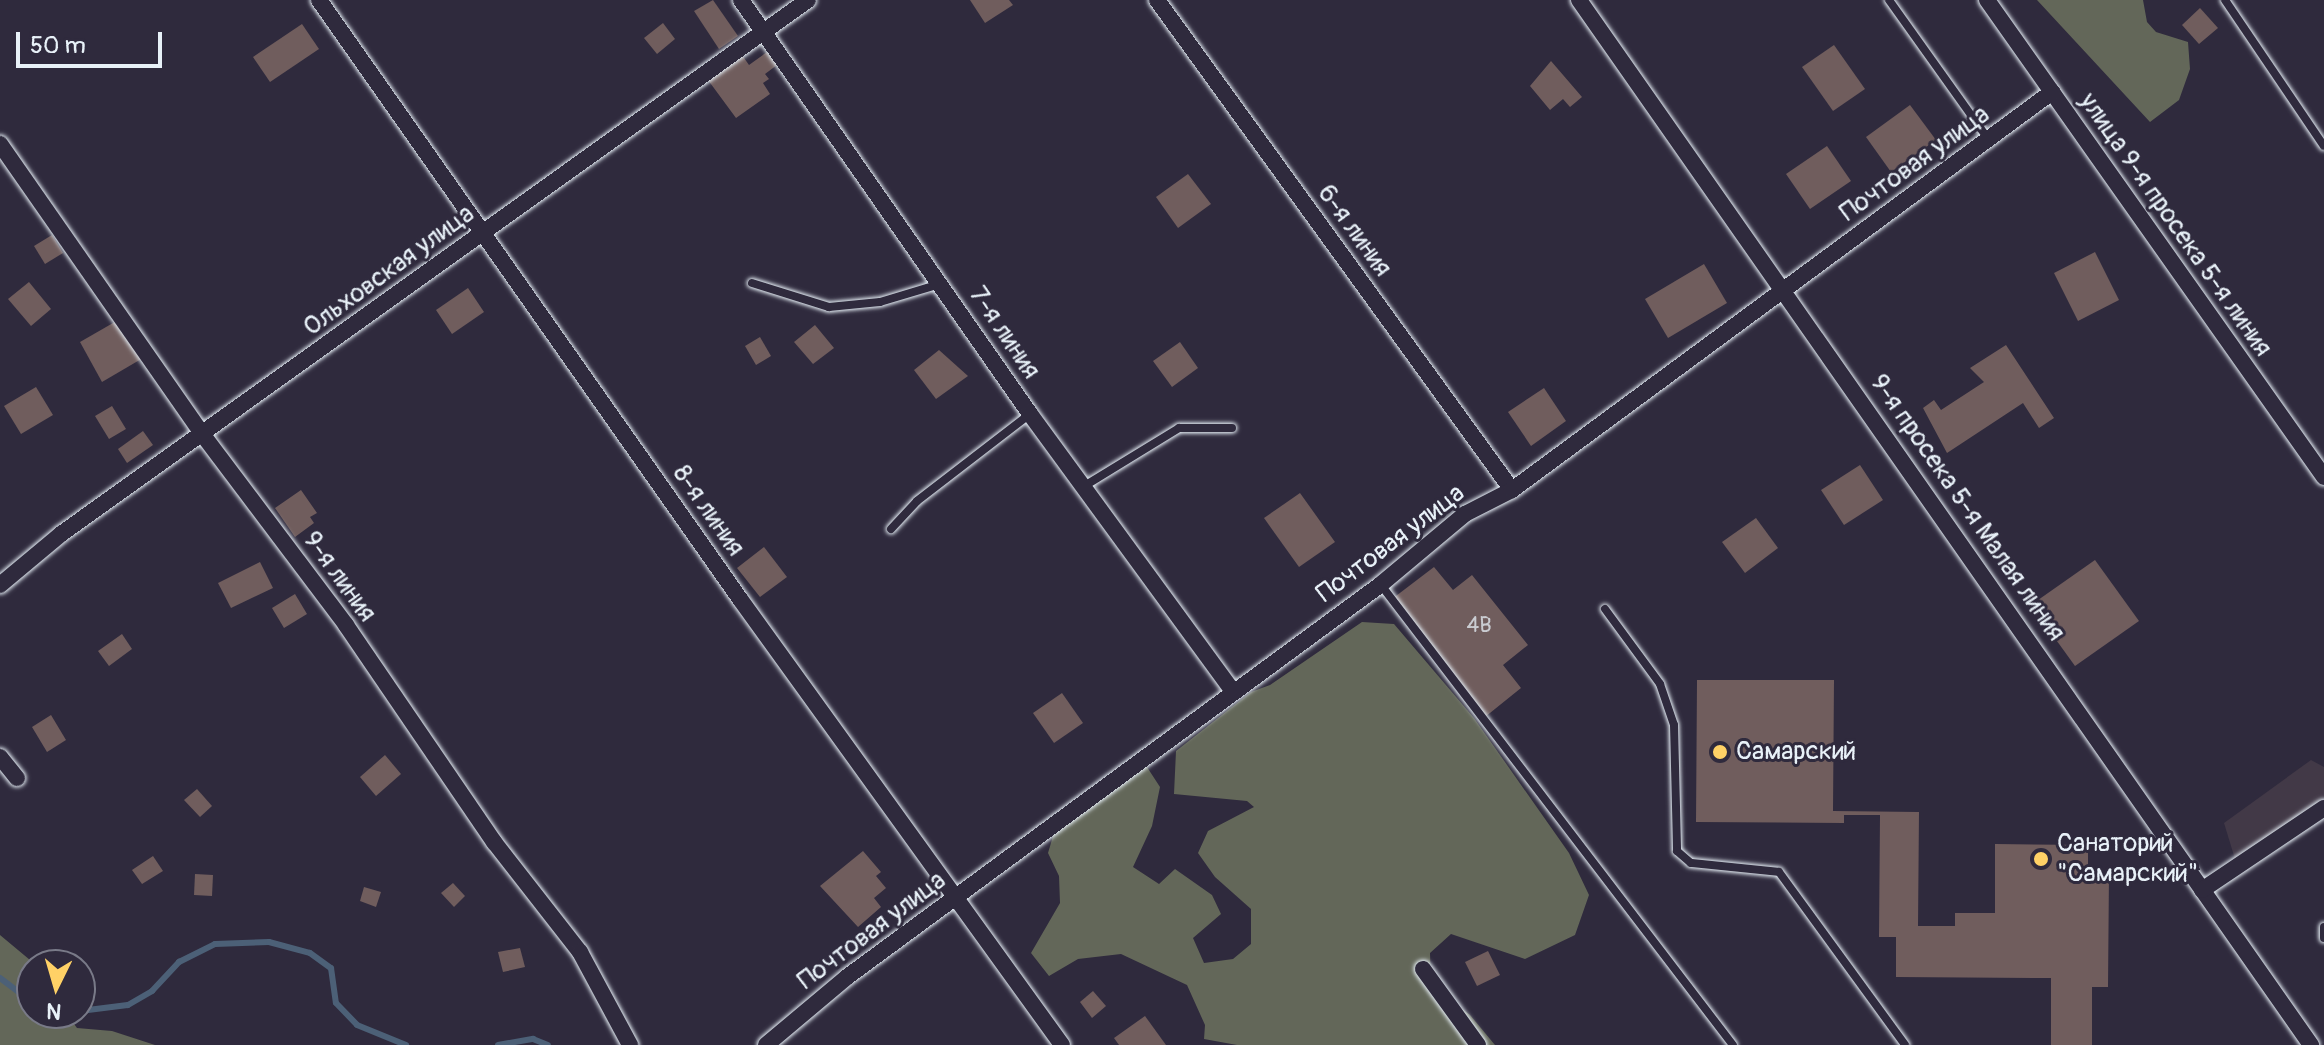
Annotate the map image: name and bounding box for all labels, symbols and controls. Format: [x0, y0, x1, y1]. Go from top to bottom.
scale bar [20, 16, 166, 66]
text: 50 m [30, 31, 86, 60]
street label: улица 9-я просека 5-я линия [2072, 87, 2278, 363]
street label: Почтовая улица [1834, 99, 1996, 229]
street label: 6-я линия [1310, 179, 1398, 283]
street label: Ольховская улица [298, 199, 480, 343]
street label: 7-я линия [962, 281, 1046, 385]
street label: 9-я просека 5-я Малая линия [1863, 369, 2071, 647]
street label: 8-я линия [665, 459, 751, 563]
street label: Почтовая улица [1311, 478, 1471, 610]
street label: 9-я линия [296, 526, 382, 628]
house number: 4В [1466, 613, 1492, 639]
place label: Самарский [1736, 736, 1856, 768]
marker: Самарский [1711, 743, 1729, 761]
place label: Санаторий "Самарский" [2057, 828, 2198, 890]
marker: Санаторий "Самарский" [2032, 850, 2050, 868]
street label: Почтовая улица [792, 865, 952, 997]
north arrow [16, 949, 96, 1029]
text: N [45, 996, 63, 1026]

